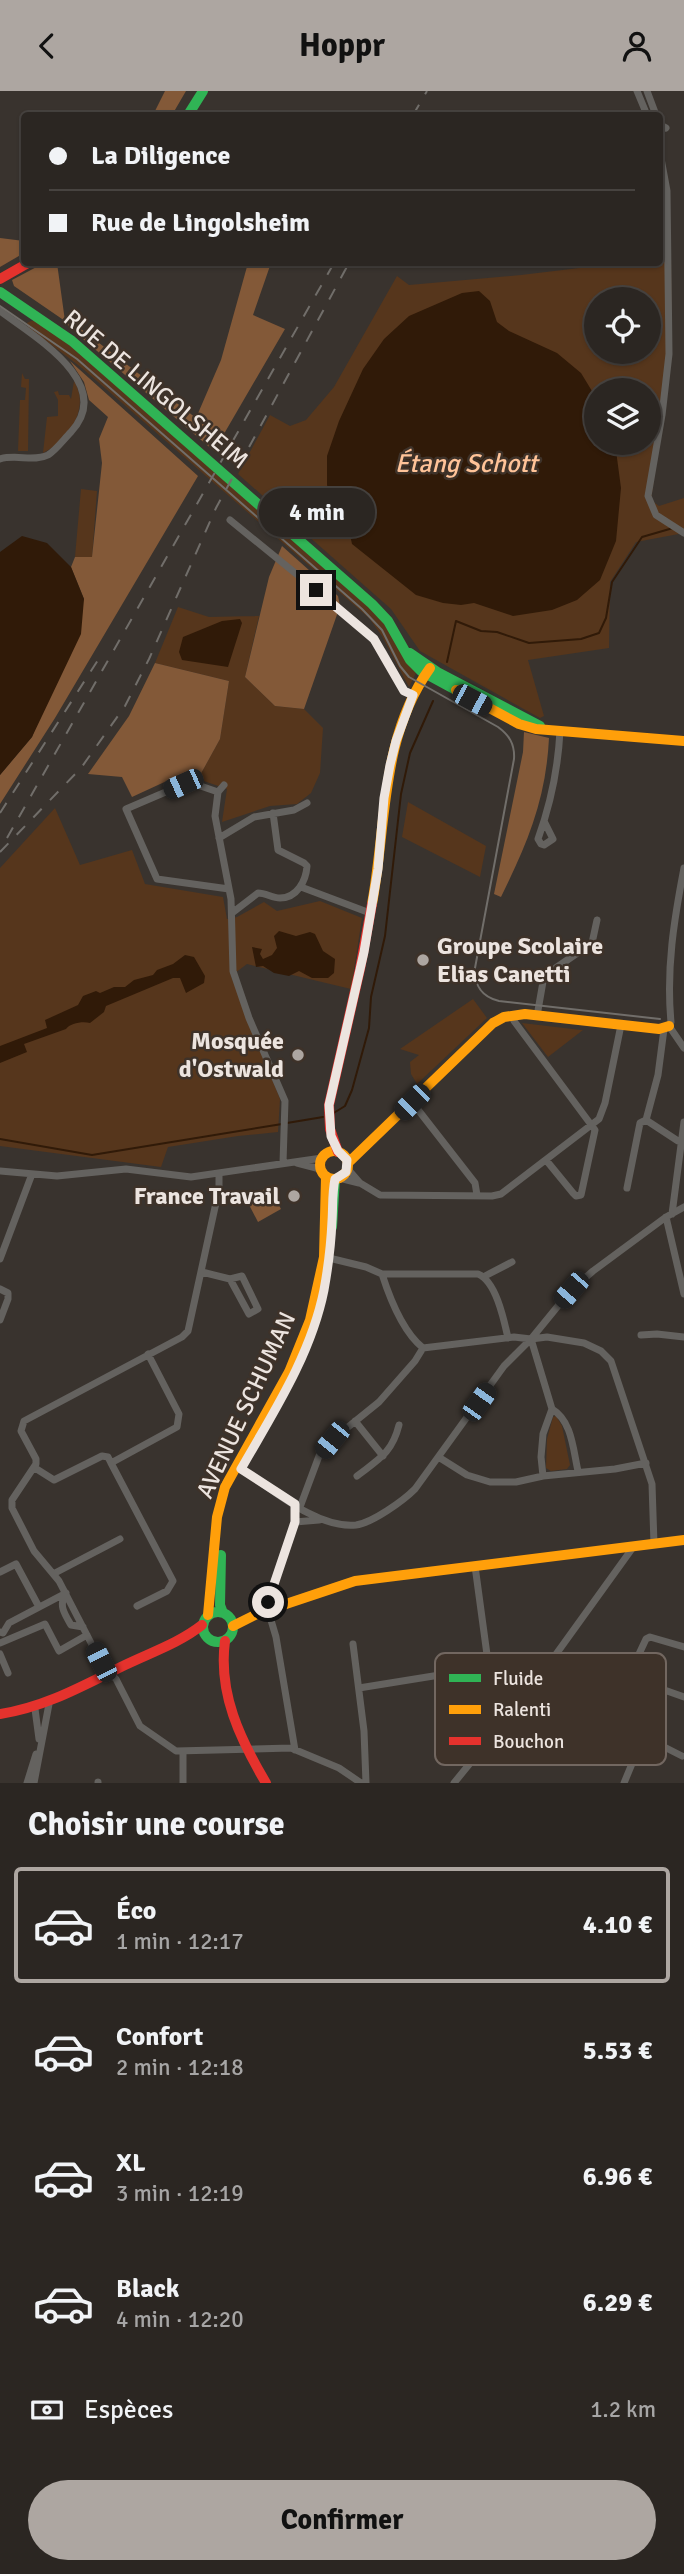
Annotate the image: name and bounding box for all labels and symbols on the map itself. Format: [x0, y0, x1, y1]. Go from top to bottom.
street label: RUE DE LINGOLSHEIM [57, 303, 255, 475]
water label: Étang Schott [395, 448, 540, 480]
callout: 4 min [258, 489, 374, 538]
route end [300, 574, 332, 606]
car [449, 681, 496, 719]
car [160, 766, 207, 802]
place label: Groupe Scolaire Elias Canetti [437, 931, 603, 989]
marker: Groupe Scolaire Elias Canetti [415, 952, 431, 968]
place label: Mosquée d'Ostwald [179, 1026, 284, 1084]
marker: Mosquée d'Ostwald [290, 1047, 306, 1063]
car [390, 1080, 435, 1124]
place label: France Travail [134, 1181, 280, 1211]
marker: France Travail [286, 1188, 302, 1204]
car [550, 1267, 593, 1313]
street label: AVENUE SCHUMAN [190, 1307, 302, 1503]
car [459, 1379, 500, 1425]
car [311, 1417, 354, 1463]
route start [252, 1586, 284, 1618]
car [83, 1639, 120, 1685]
legend [435, 1653, 666, 1765]
text: Fluide [493, 1667, 543, 1691]
text: Ralenti [493, 1698, 551, 1722]
text: Bouchon [493, 1730, 564, 1754]

